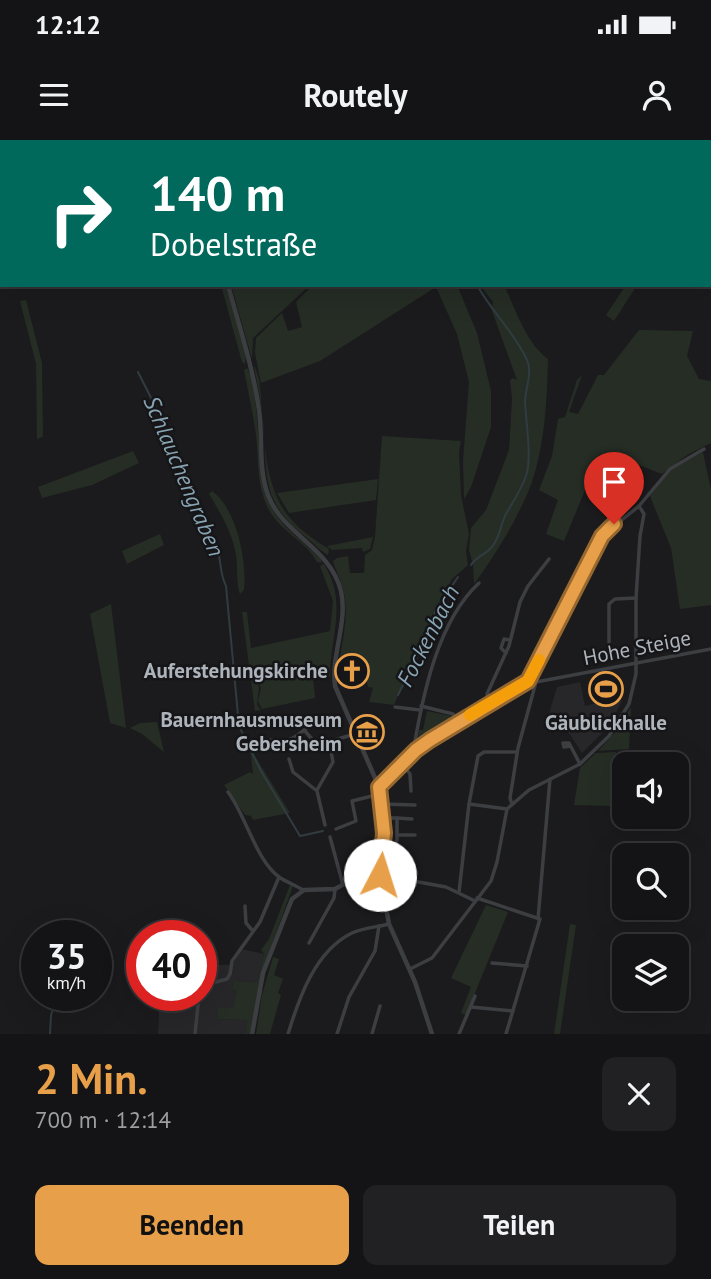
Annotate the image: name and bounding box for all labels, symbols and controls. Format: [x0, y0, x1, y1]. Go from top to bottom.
text: 12:12 [35, 8, 101, 41]
text: Routely [303, 74, 408, 116]
icon: menu [35, 76, 73, 114]
icon: person [638, 76, 676, 114]
text: 140 m [150, 161, 285, 225]
icon: right [35, 168, 126, 259]
text: Dobelstraße [150, 223, 317, 265]
water label: Schlauchengraben [137, 391, 231, 561]
pin [584, 452, 644, 524]
icon: arrive [595, 463, 633, 501]
water label: Fockenbach [390, 580, 465, 691]
street label: Hohe Steige [581, 624, 693, 671]
church icon: Auferstehungskirche [333, 652, 371, 690]
place label: Auferstehungskirche [144, 657, 328, 684]
sports icon: Gäublickhalle [587, 670, 625, 708]
place label: Bauernhausmuseum Gebersheim [160, 706, 342, 757]
place label: Gäublickhalle [545, 709, 667, 736]
museum icon: Bauernhausmuseum Gebersheim [348, 713, 386, 751]
map controls [612, 752, 689, 1011]
button: sound [612, 752, 689, 829]
position arrow [343, 838, 417, 912]
button: search [612, 843, 689, 920]
speed limit sign: 40 [126, 920, 217, 1011]
text: 35 [47, 933, 86, 979]
button: layers [612, 934, 689, 1011]
text: km/h [47, 971, 86, 994]
text: 2 Min. [35, 1051, 148, 1106]
button: close [602, 1057, 676, 1131]
text: 700 m · 12:14 [35, 1105, 171, 1134]
button: Beenden [35, 1185, 349, 1265]
button: Teilen [363, 1185, 676, 1265]

